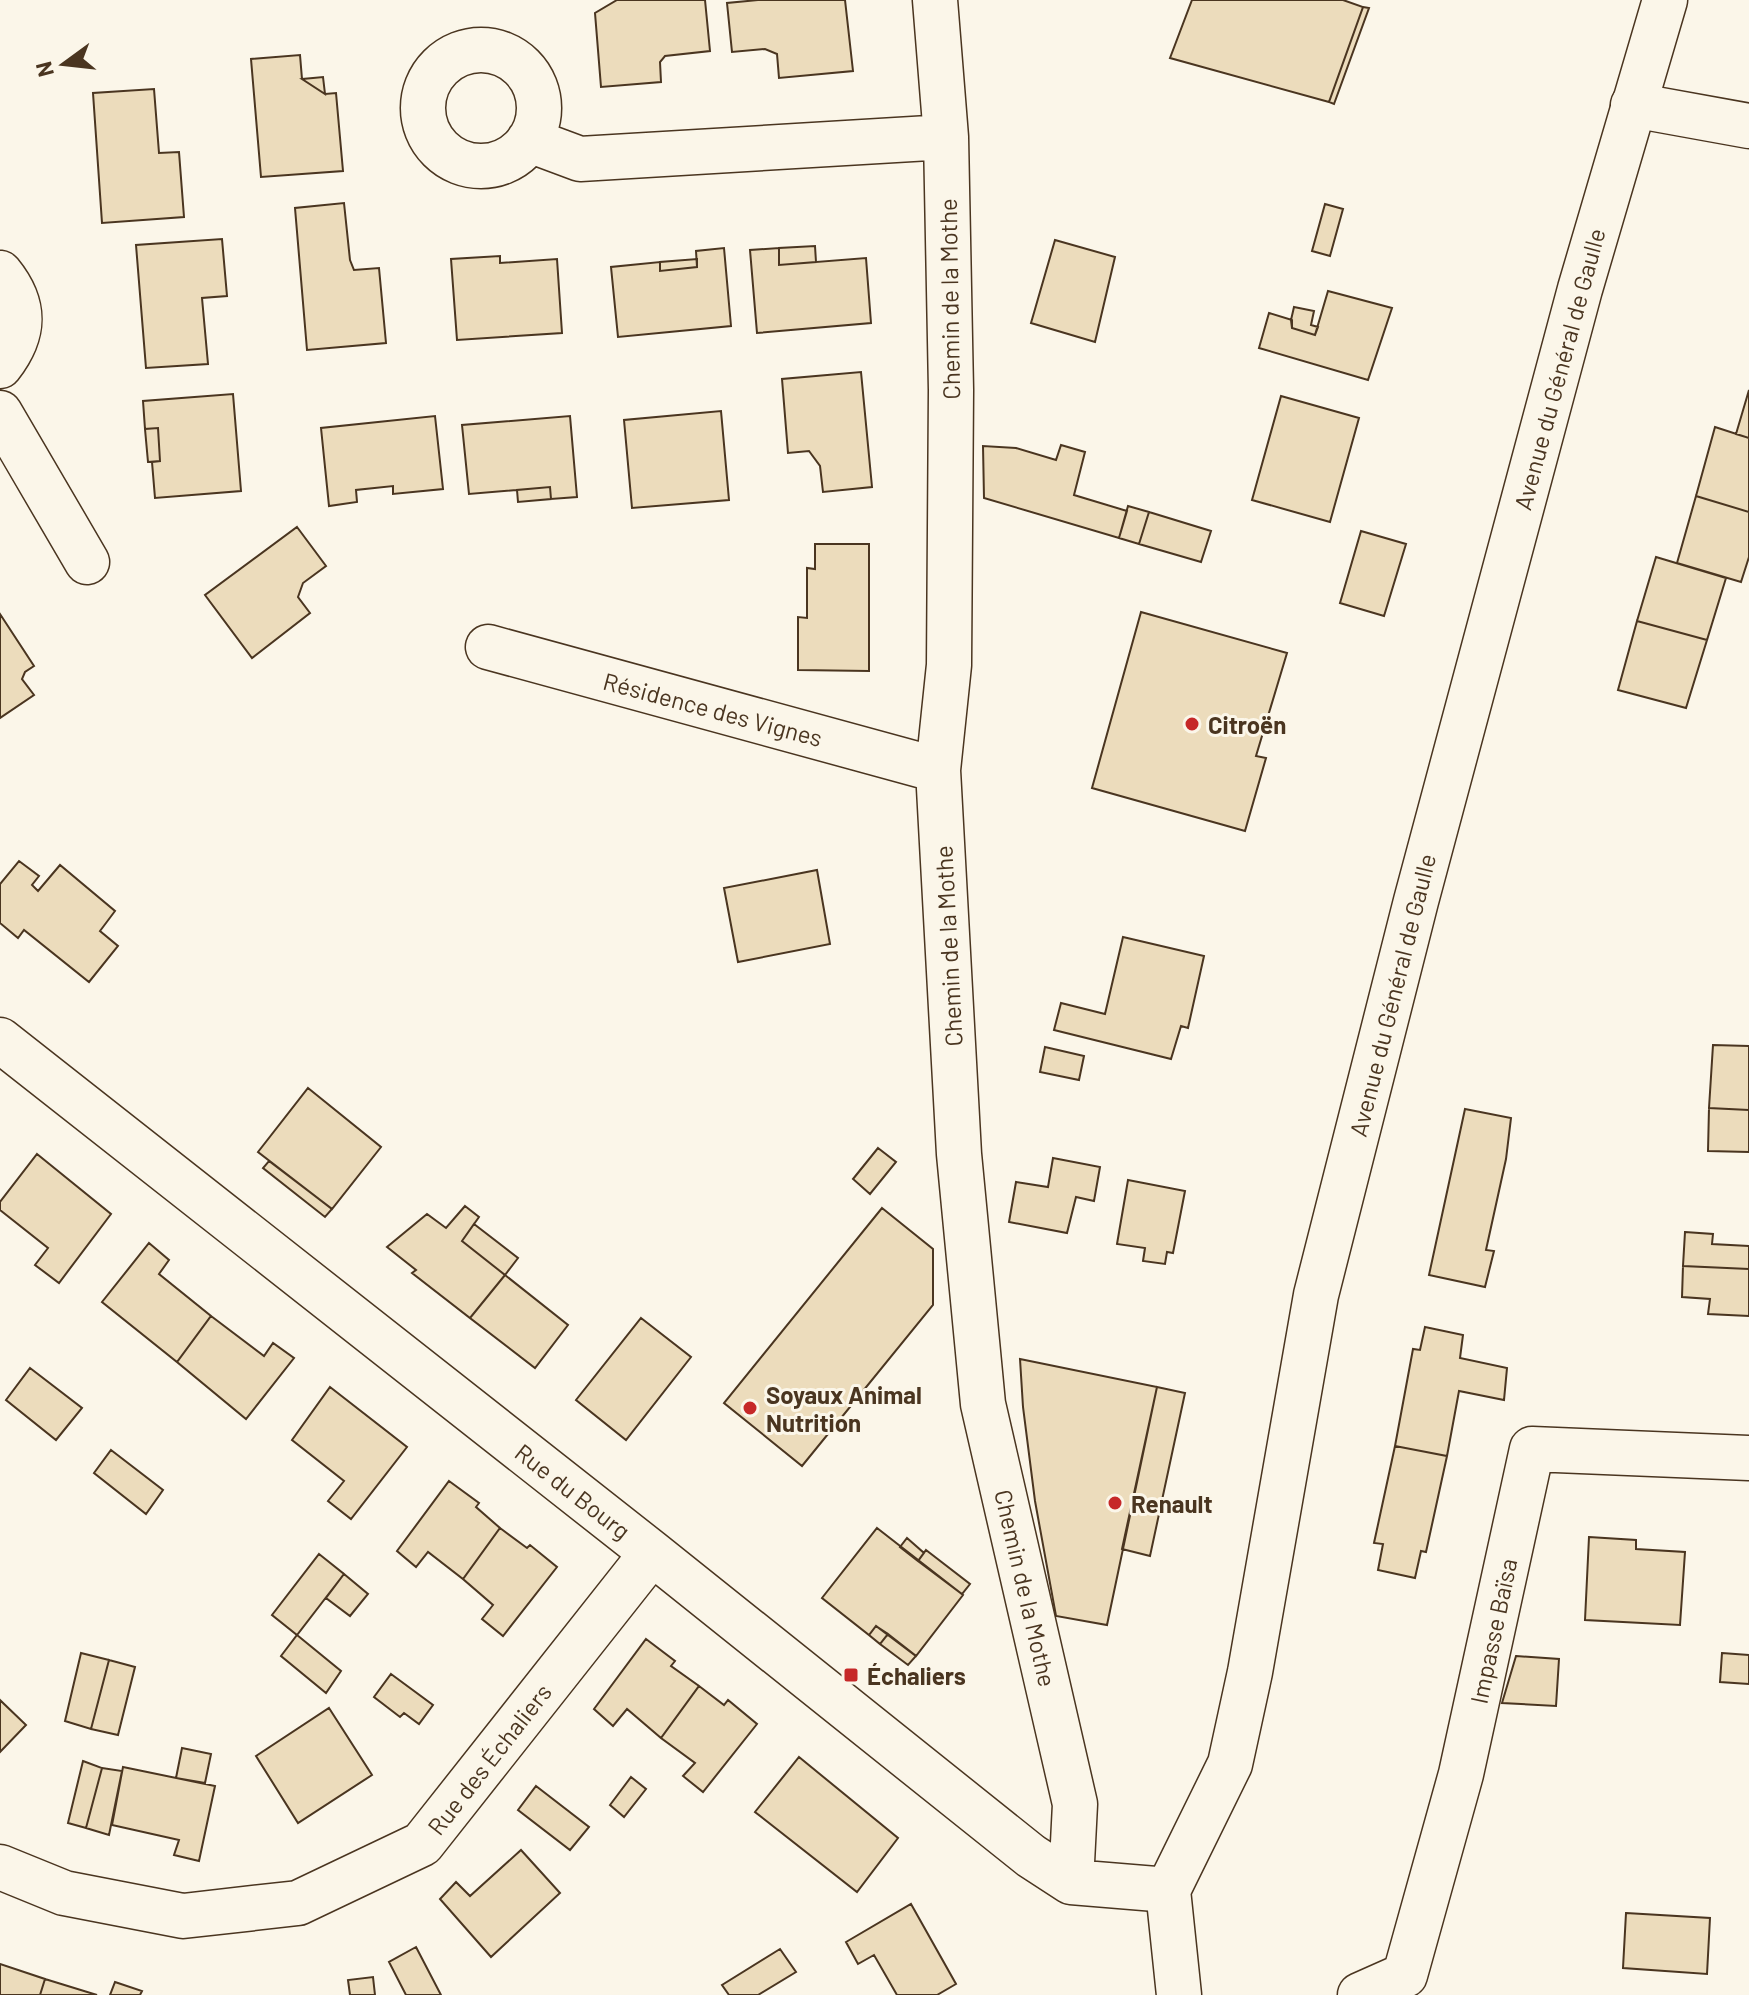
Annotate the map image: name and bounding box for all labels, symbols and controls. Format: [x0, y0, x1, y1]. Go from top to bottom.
north arrow [24, 24, 104, 104]
text: N [29, 59, 58, 80]
street label: Chemin de la Mothe [933, 198, 965, 400]
street label: Avenue du Général de Gaulle [1507, 225, 1611, 513]
street label: Résidence des Vignes [600, 666, 826, 752]
place label: Citroën [1208, 710, 1286, 739]
marker: Citroën [1183, 715, 1201, 733]
street label: Chemin de la Mothe [928, 845, 968, 1047]
street label: Avenue du Général de Gaulle [1343, 851, 1441, 1139]
place label: Soyaux Animal Nutrition [766, 1380, 922, 1437]
marker: Soyaux Animal Nutrition [741, 1399, 759, 1417]
street label: Rue du Bourg [510, 1437, 636, 1545]
street label: Chemin de la Mothe [989, 1487, 1063, 1689]
place label: Renault [1131, 1489, 1213, 1518]
marker: Renault [1106, 1494, 1124, 1512]
street label: Impasse Baïsa [1463, 1556, 1523, 1706]
place label: Échaliers [867, 1661, 966, 1690]
marker: Échaliers [842, 1666, 860, 1684]
street label: Rue des Échaliers [421, 1678, 557, 1840]

